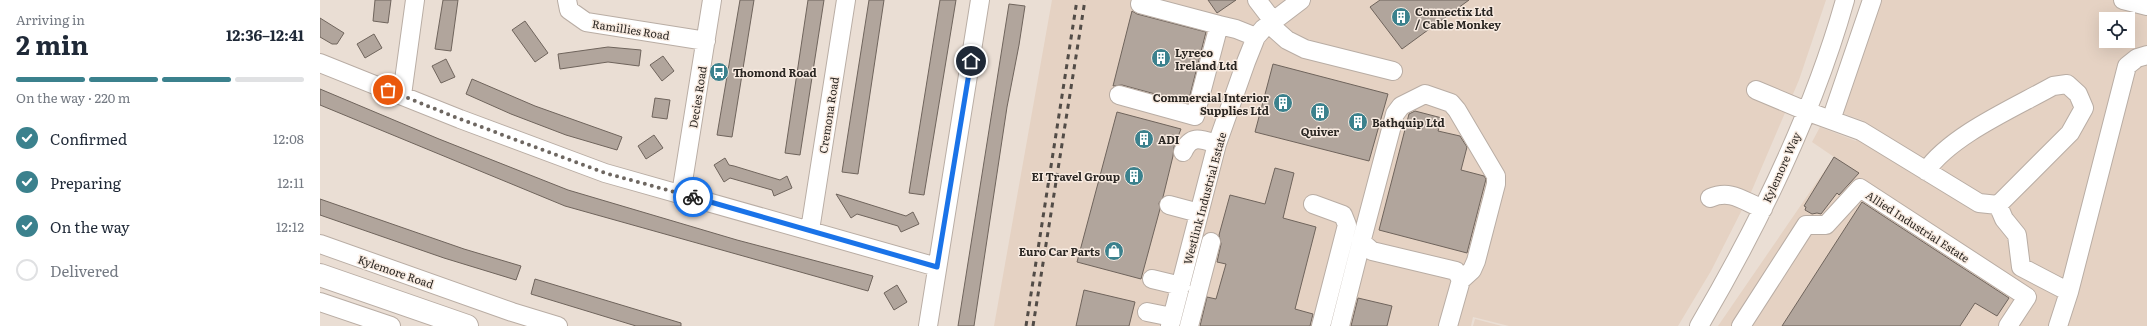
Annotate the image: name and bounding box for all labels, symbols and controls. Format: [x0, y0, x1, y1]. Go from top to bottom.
place label: Connectix Ltd / Cable Monkey [1415, 3, 1501, 32]
building icon: Connectix Ltd / Cable Monkey [1390, 6, 1412, 28]
text: Arriving in [16, 10, 85, 29]
map controls [2099, 12, 2135, 48]
button: locate [2099, 12, 2135, 48]
street label: Ramillies Road [591, 15, 671, 43]
text: 12:36–12:41 [226, 23, 304, 46]
text: 2 min [16, 24, 89, 63]
pin [954, 44, 988, 78]
place label: Lyreco Ireland Ltd [1175, 44, 1238, 73]
building icon: Lyreco Ireland Ltd [1150, 47, 1172, 69]
icon: home [960, 50, 982, 72]
bus stop icon: Thomond Road [708, 61, 730, 83]
place label: Thomond Road [733, 64, 817, 80]
street label: Decies Road [684, 65, 710, 129]
pin [371, 73, 405, 107]
street label: Cremona Road [814, 75, 842, 154]
icon: bag [377, 79, 399, 101]
text: On the way · 220 m [16, 88, 130, 107]
place label: Commercial Interior Supplies Ltd [1153, 89, 1269, 118]
building icon: Commercial Interior Supplies Ltd [1272, 92, 1294, 114]
building icon: Quiver [1309, 101, 1331, 123]
building icon: Bathquip Ltd [1347, 111, 1369, 133]
place label: Bathquip Ltd [1372, 114, 1445, 130]
place label: Quiver [1301, 123, 1339, 139]
icon: check [16, 127, 38, 149]
text: Confirmed [50, 127, 127, 150]
building icon: ADI [1133, 128, 1155, 150]
street label: Kylemore Way [1758, 128, 1804, 205]
text: 12:08 [273, 129, 304, 148]
street label: Westlink Industrial Estate [1179, 130, 1229, 266]
place label: ADI [1158, 131, 1180, 147]
building icon: EI Travel Group [1123, 165, 1145, 187]
place label: EI Travel Group [1031, 168, 1120, 184]
icon: check [16, 171, 38, 193]
text: Preparing [50, 171, 121, 194]
text: 12:11 [277, 173, 304, 192]
courier [673, 177, 713, 217]
icon: bike [682, 186, 704, 208]
street label: Allied Industrial Estate [1863, 186, 1973, 266]
icon: check [16, 215, 38, 237]
text: On the way [50, 215, 130, 238]
text: 12:12 [276, 217, 304, 236]
shop icon: Euro Car Parts [1103, 240, 1125, 262]
place label: Euro Car Parts [1019, 243, 1100, 259]
street label: Kylemore Road [356, 251, 436, 292]
text: Delivered [50, 259, 119, 282]

